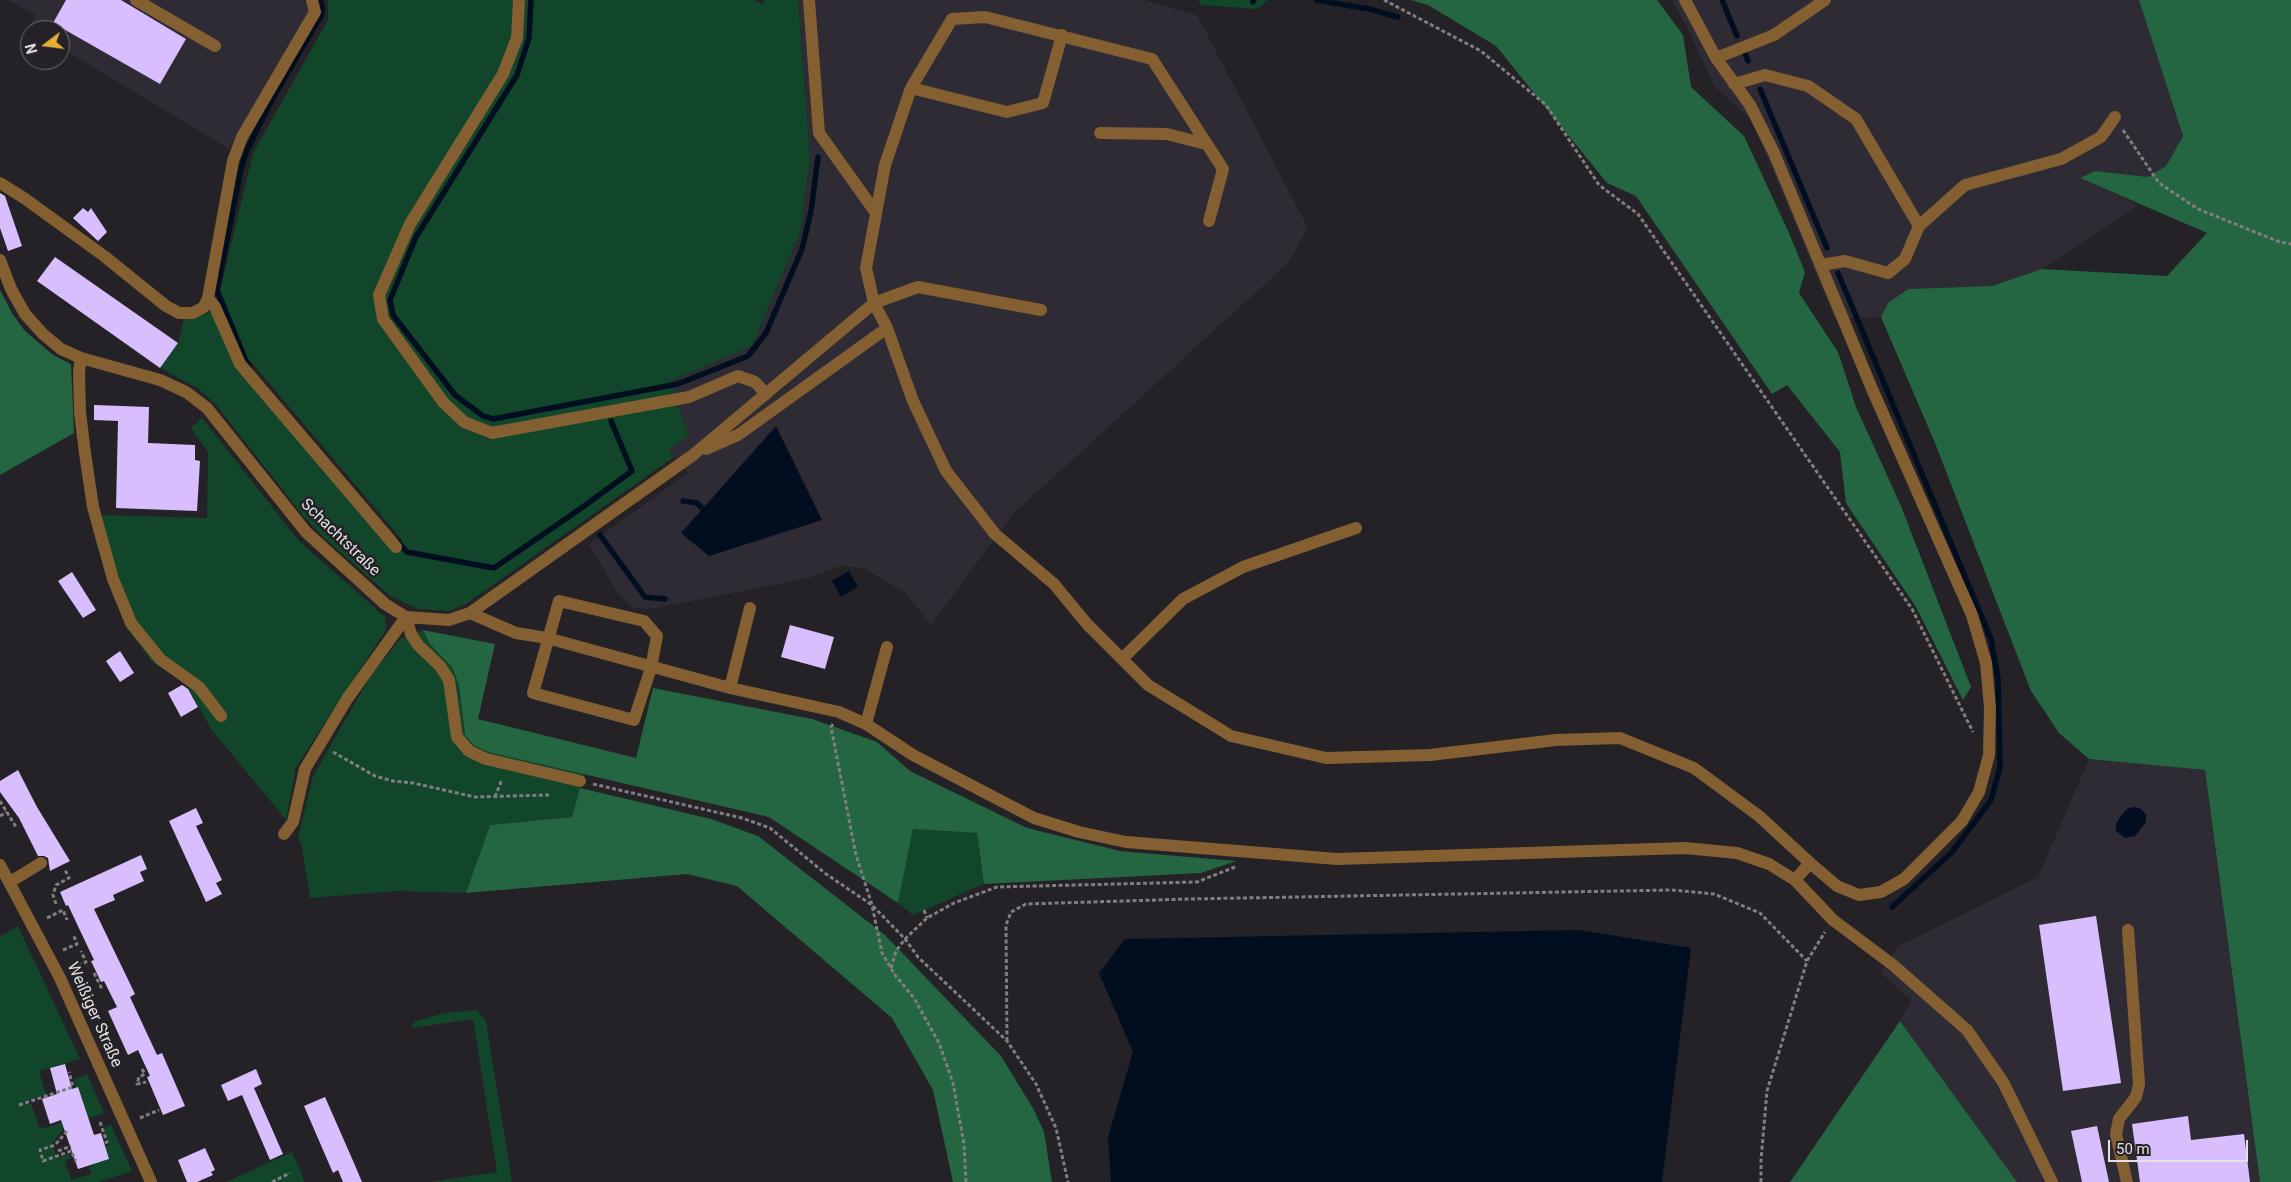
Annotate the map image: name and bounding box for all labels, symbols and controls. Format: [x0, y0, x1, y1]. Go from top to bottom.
north arrow [20, 20, 70, 70]
text: N [22, 42, 40, 55]
street label: Schachtstraße [296, 495, 384, 581]
street label: Weißiger Straße [62, 959, 126, 1071]
scale bar [2111, 1130, 2251, 1162]
text: 50 m [2116, 1140, 2150, 1158]

